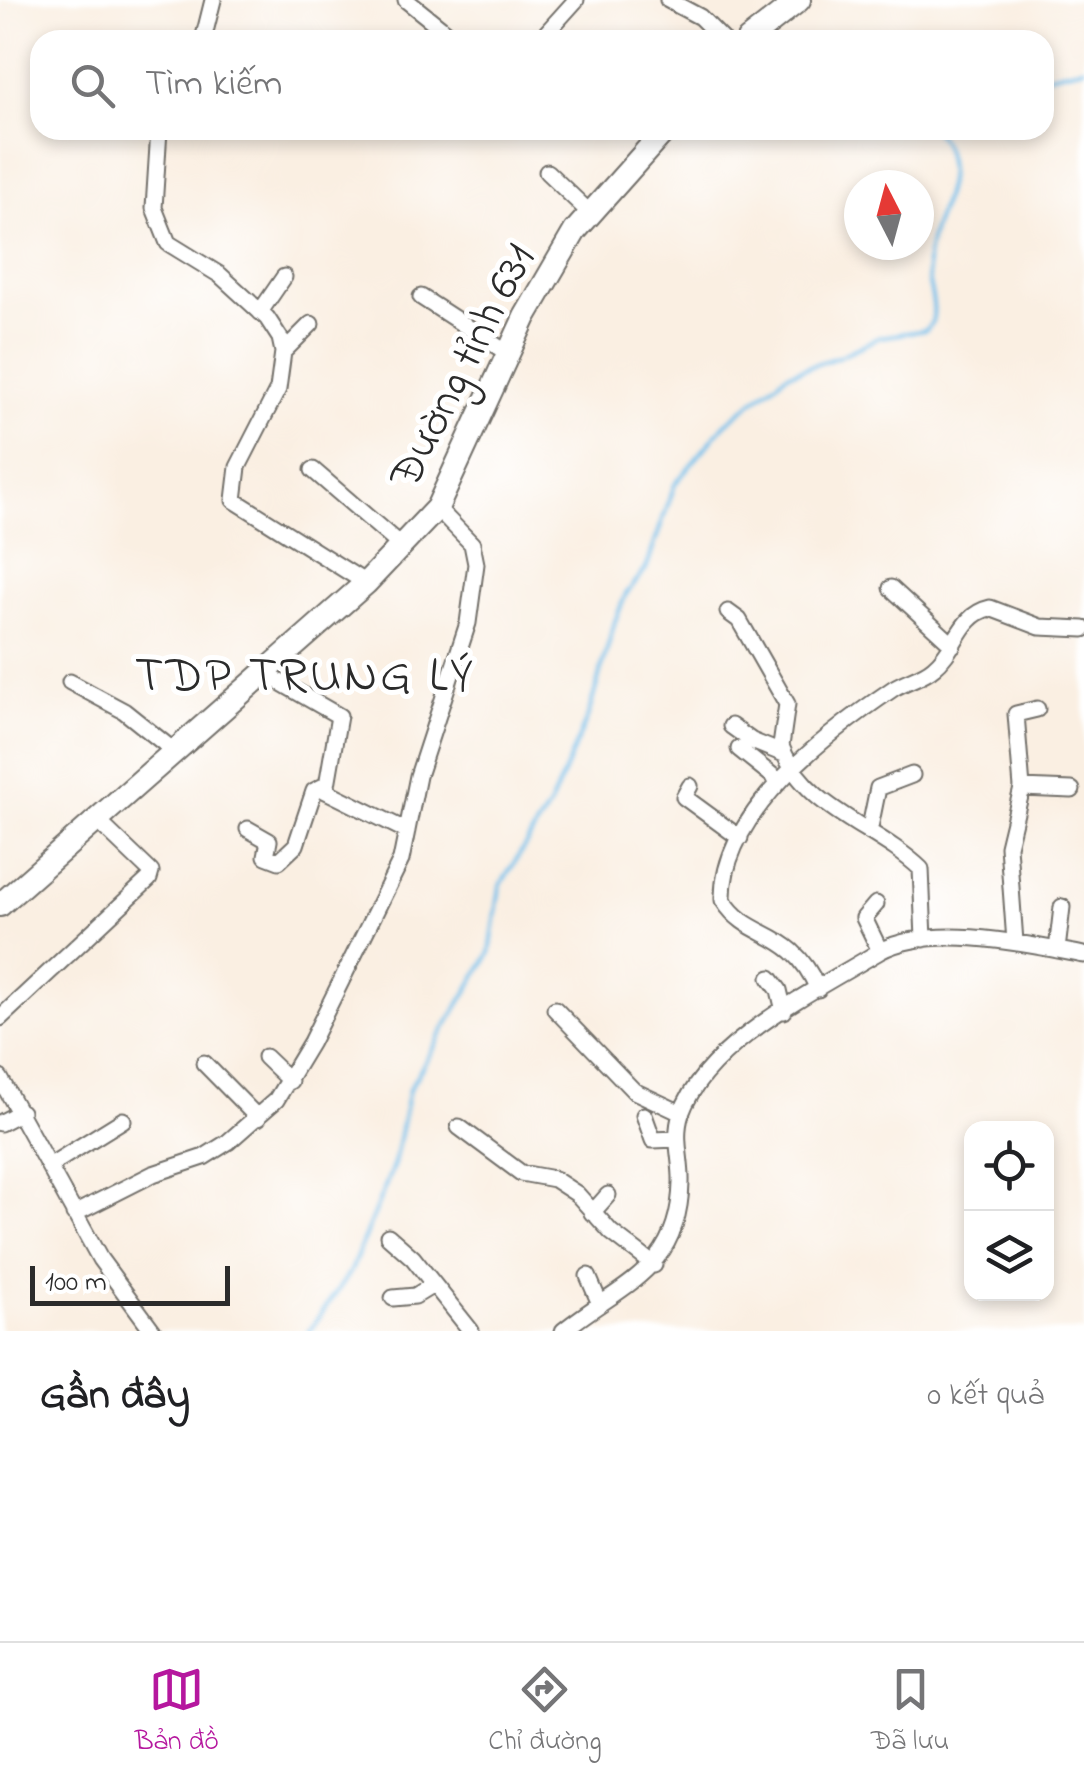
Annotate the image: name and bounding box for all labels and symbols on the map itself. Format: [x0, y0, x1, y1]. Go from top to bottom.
north arrow [844, 170, 934, 260]
street label: Đường tỉnh 631 [374, 234, 555, 502]
district label: TDP TRUNG LÝ [135, 641, 475, 714]
scale bar [30, 1261, 230, 1306]

